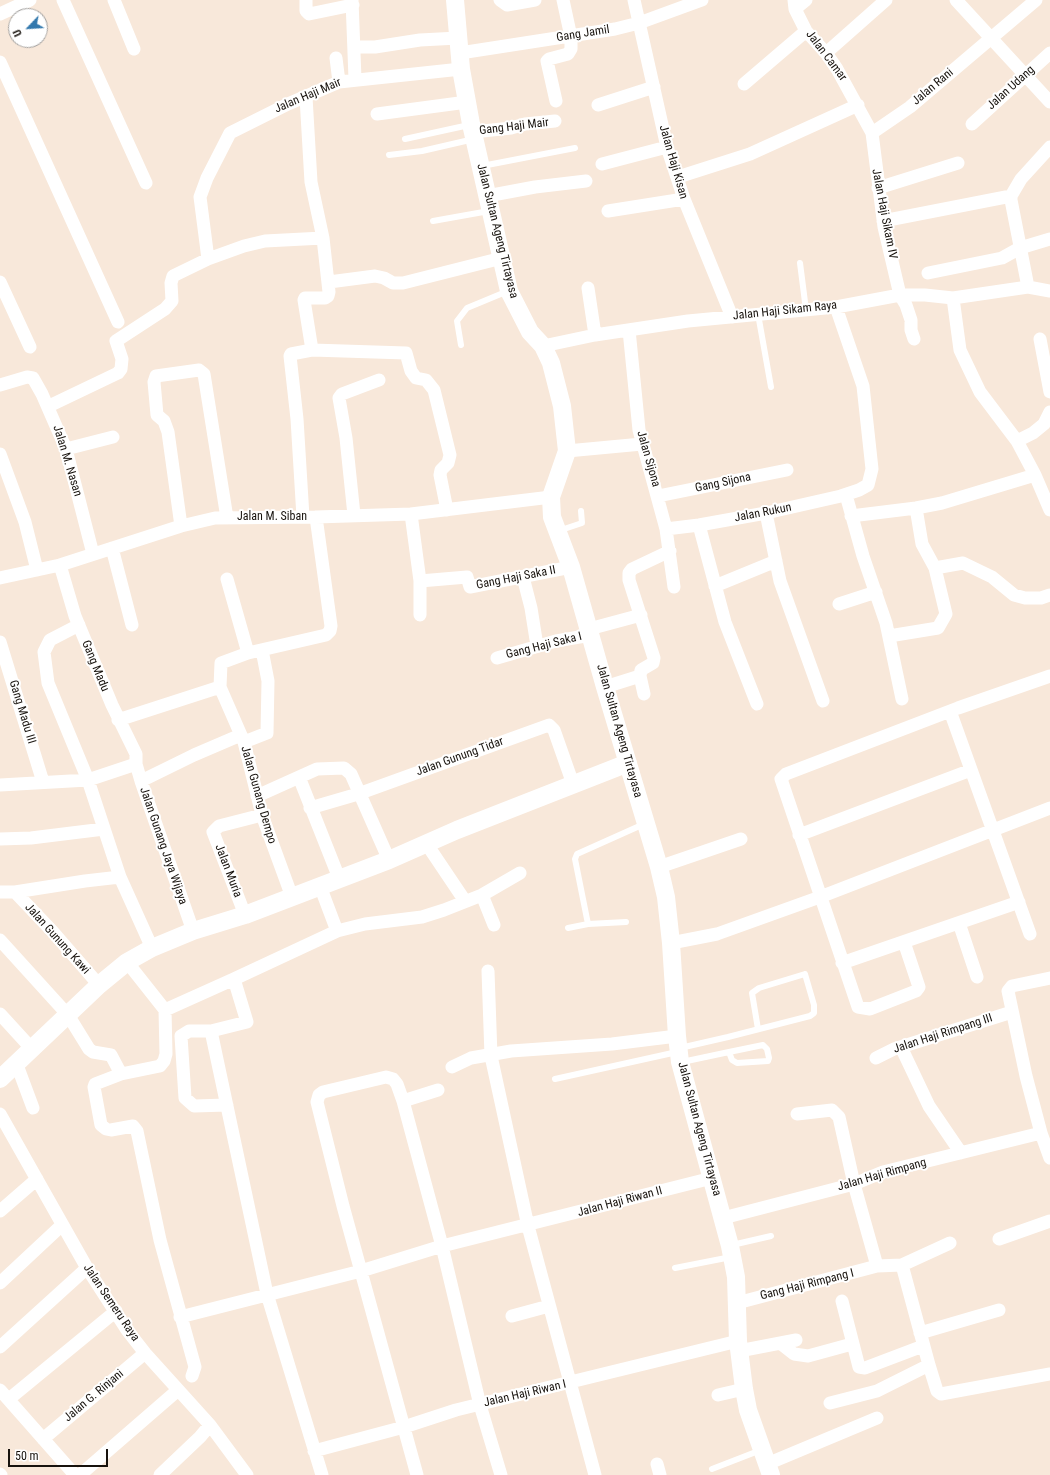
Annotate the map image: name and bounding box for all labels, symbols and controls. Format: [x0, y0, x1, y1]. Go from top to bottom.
north arrow [8, 8, 48, 48]
street label: Gang Jamil [555, 23, 611, 45]
text: U [10, 27, 25, 38]
street label: Jalan Camar [802, 28, 850, 84]
street label: Jalan Udang [984, 63, 1038, 113]
street label: Jalan Rani [909, 66, 957, 108]
street label: Jalan Haji Mair [272, 75, 344, 117]
street label: Gang Haji Mair [478, 116, 550, 138]
street label: Jalan Haji Kisan [656, 123, 690, 201]
street label: Jalan Sultan Ageng Tirtayasa [473, 162, 521, 300]
street label: Jalan Haji Sikam IV [868, 168, 900, 260]
street label: Jalan Haji Sikam Raya [732, 298, 838, 324]
street label: Jalan M. Nasan [49, 424, 85, 498]
street label: Jalan Sijona [633, 429, 663, 489]
street label: Gang Sijona [694, 470, 752, 496]
street label: Jalan Rukun [733, 500, 793, 526]
street label: Jalan M. Siban [237, 510, 307, 524]
street label: Gang Haji Saka II [475, 563, 557, 593]
street label: Gang Haji Saka I [505, 630, 583, 662]
street label: Gang Madu [78, 638, 112, 694]
street label: Jalan Sultan Ageng Tirtayasa [593, 663, 645, 799]
street label: Gang Madu III [6, 679, 38, 745]
street label: Jalan Gunung Tidar [414, 735, 506, 779]
street label: Jalan Gunang Dempo [237, 744, 279, 846]
street label: Jalan Gunang Jaya Wijaya [136, 785, 190, 907]
street label: Jalan Muria [211, 842, 245, 900]
street label: Jalan Gunung Kawi [21, 901, 93, 977]
street label: Jalan Haji Rimpang III [892, 1011, 994, 1057]
street label: Jalan Sultan Ageng Tirtayasa [674, 1060, 724, 1198]
street label: Jalan Haji Rimpang [836, 1155, 928, 1195]
street label: Jalan Haji Riwan II [576, 1184, 664, 1220]
street label: Jalan Semeru Raya [80, 1262, 142, 1344]
street label: Gang Haji Rimpang I [759, 1266, 855, 1304]
street label: Jalan G. Rinjani [61, 1367, 127, 1425]
street label: Jalan Haji Riwan I [482, 1378, 568, 1410]
scale bar [10, 1441, 110, 1467]
text: 50 m [15, 1449, 39, 1463]

